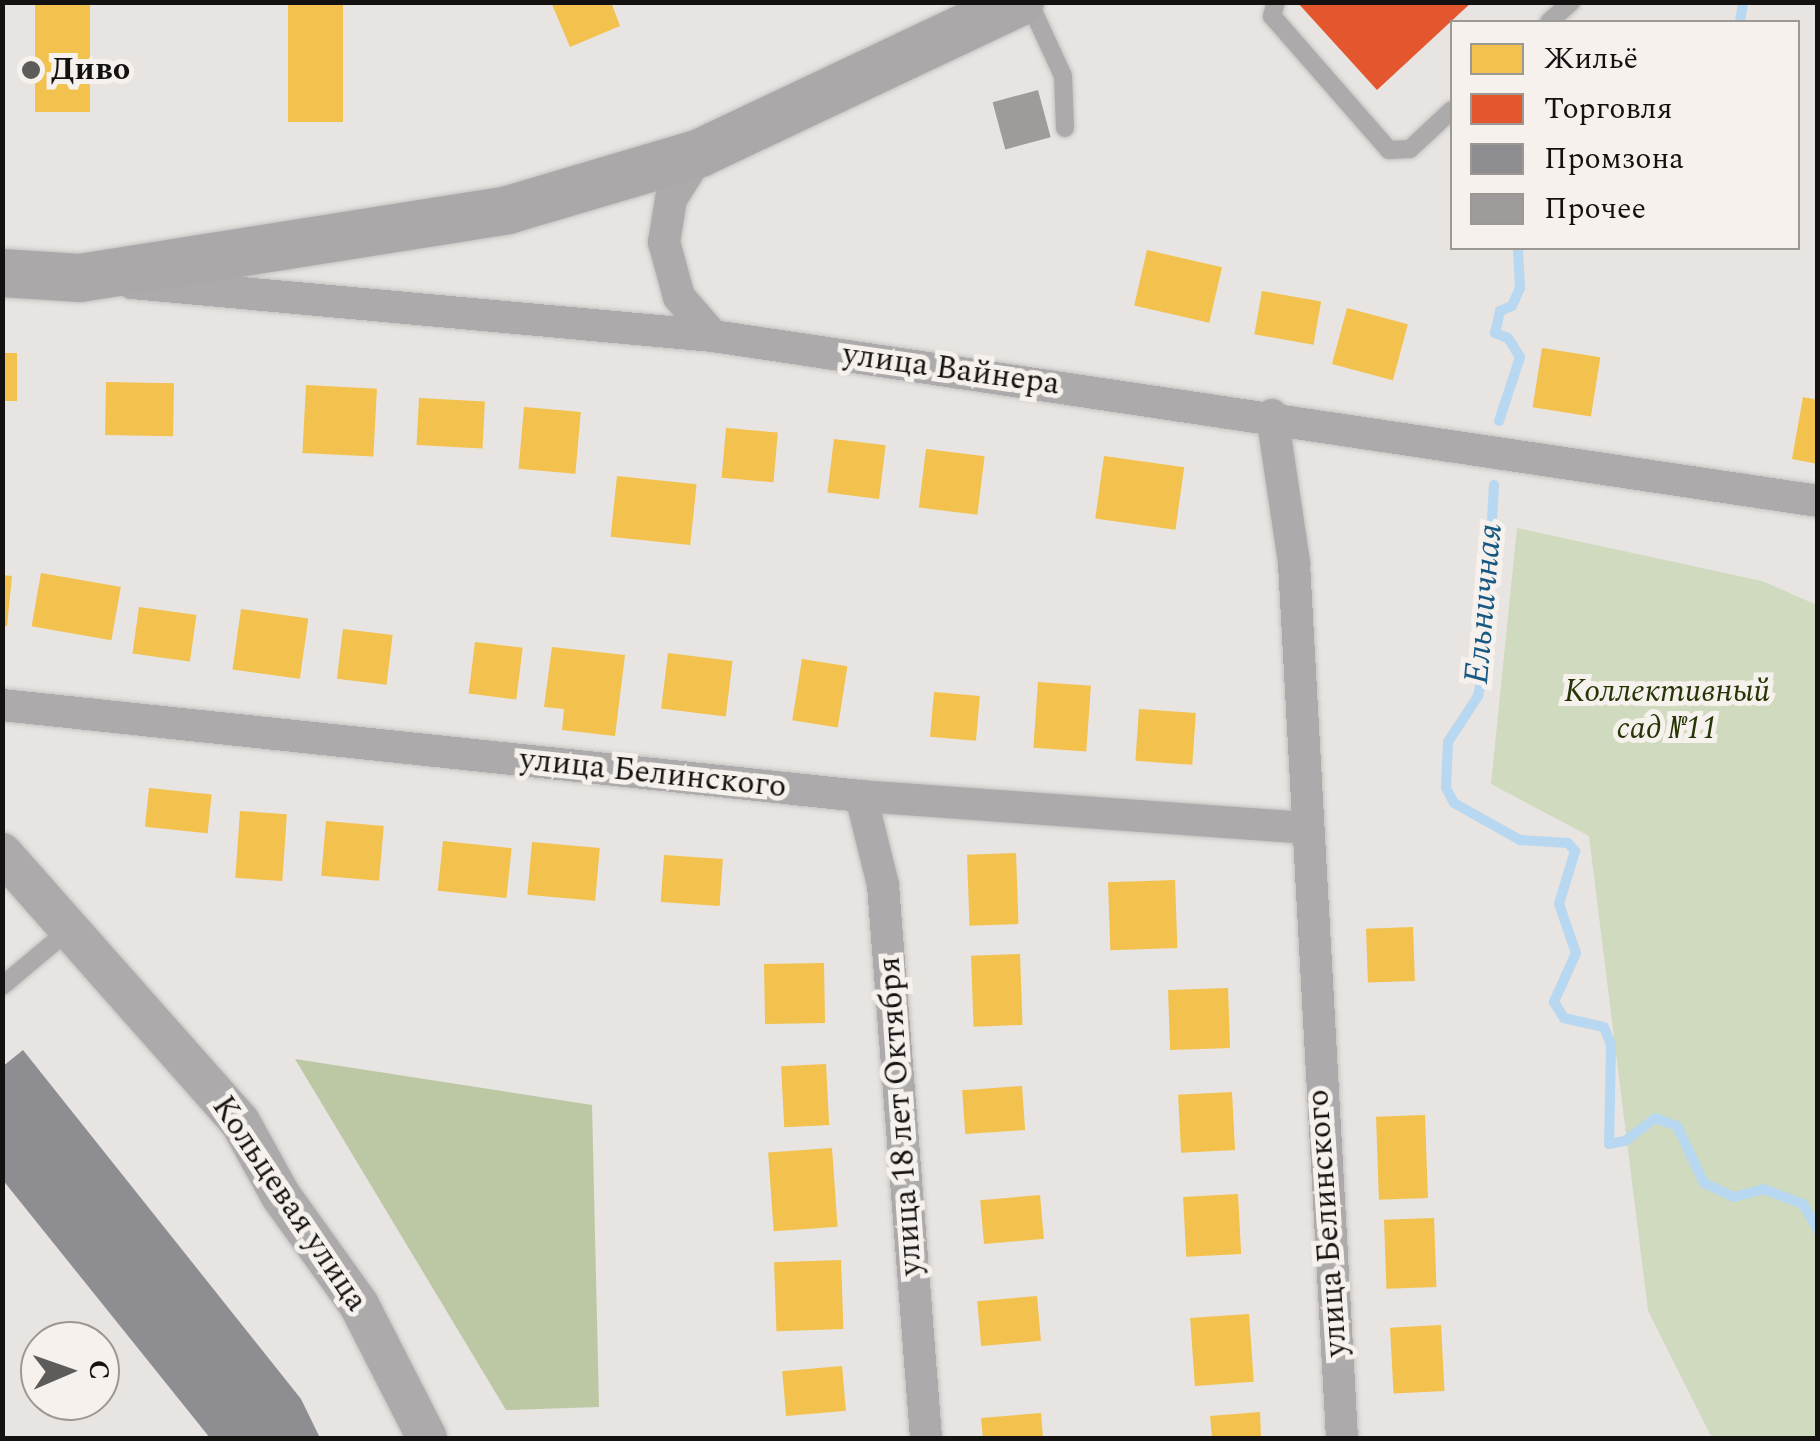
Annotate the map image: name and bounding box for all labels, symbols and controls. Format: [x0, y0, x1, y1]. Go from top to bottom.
legend [1450, 20, 1800, 250]
text: Жильё [1544, 36, 1638, 82]
place label: Диво [51, 51, 130, 89]
marker: Диво [20, 59, 42, 81]
text: Торговля [1544, 86, 1673, 132]
text: Промзона [1544, 136, 1684, 182]
text: Прочее [1544, 186, 1646, 232]
street label: улица Вайнера [840, 336, 1062, 404]
water label: Ельничная [1456, 522, 1512, 686]
park label: Коллективный сад №11 [1564, 674, 1770, 749]
street label: улица Белинского [518, 741, 788, 807]
street label: улица 18 лет Октября [871, 955, 931, 1277]
street label: улица Белинского [1299, 1088, 1357, 1358]
street label: Кольцевая улица [203, 1089, 375, 1319]
north arrow [20, 1321, 120, 1421]
text: С [77, 1359, 120, 1381]

